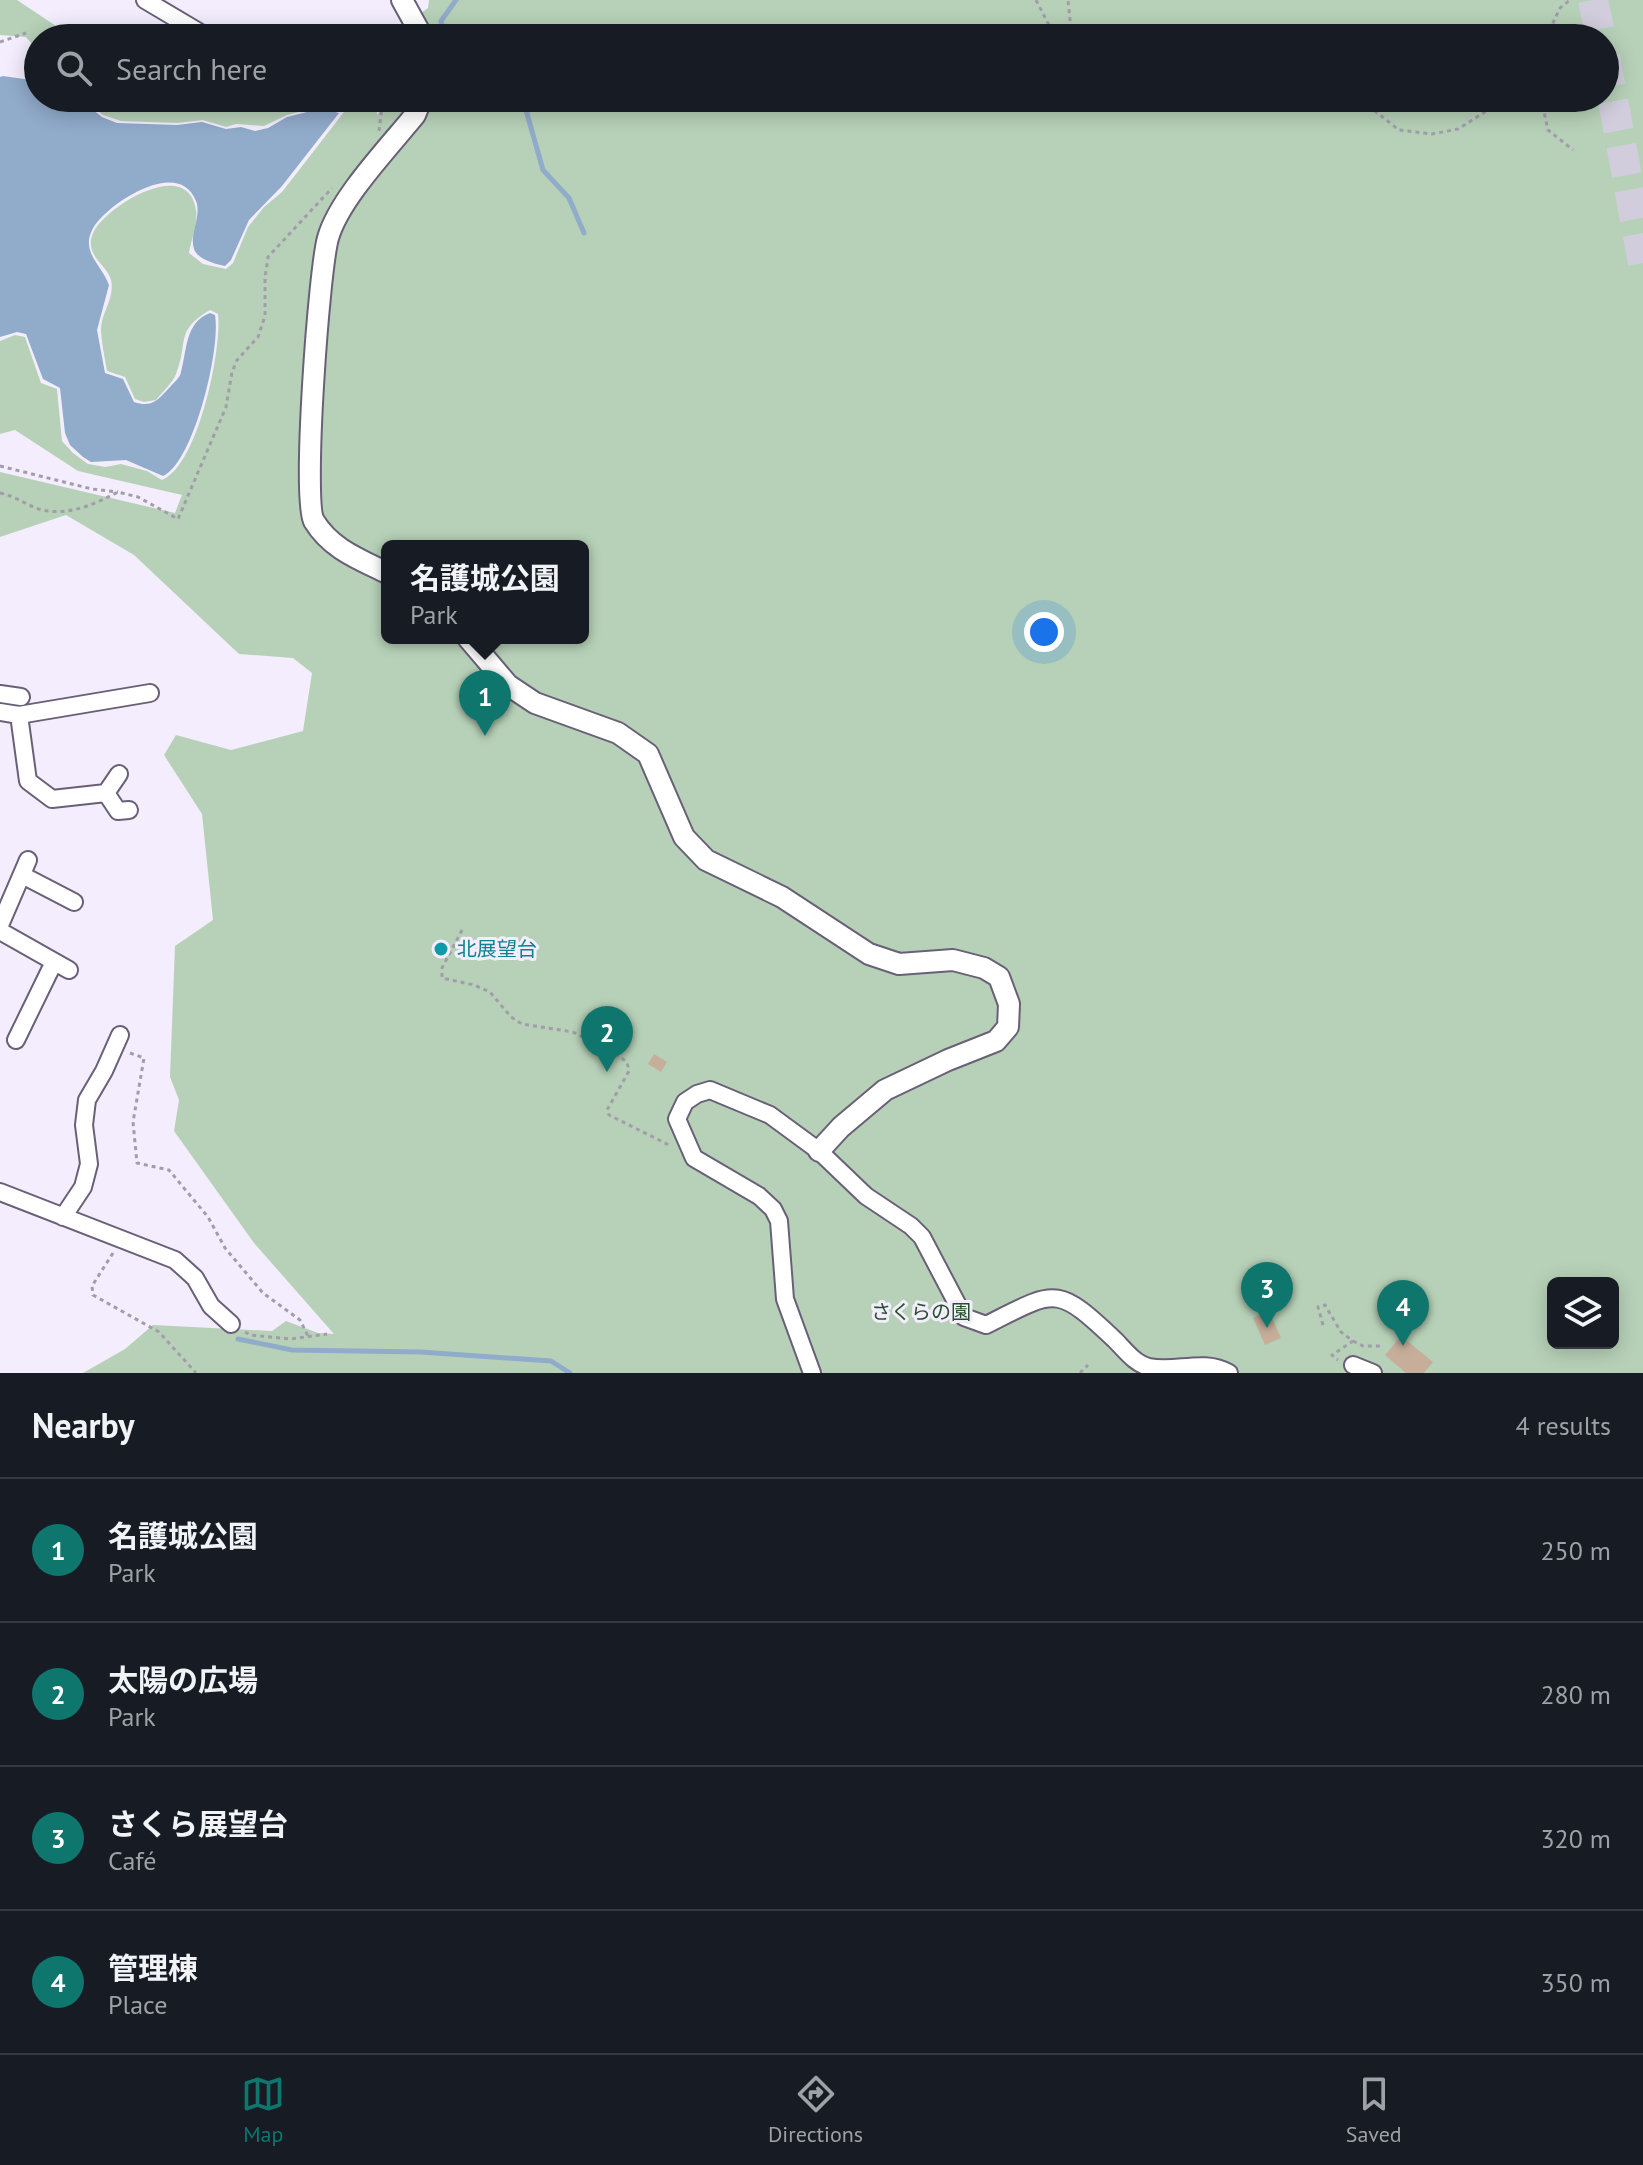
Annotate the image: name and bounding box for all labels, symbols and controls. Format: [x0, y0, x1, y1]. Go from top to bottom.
search box [24, 24, 1619, 112]
icon: search [52, 46, 96, 90]
text: Search here [116, 49, 267, 88]
popup [381, 540, 589, 644]
text: 名護城公園 [410, 558, 560, 597]
text: Park [410, 598, 458, 631]
your location [1024, 612, 1064, 652]
pin: 1 [459, 670, 511, 736]
place label: 北展望台 [457, 936, 537, 962]
marker: 北展望台 [432, 940, 450, 958]
pin: 2 [581, 1006, 633, 1072]
pin: 3 [1241, 1262, 1293, 1328]
map controls [1547, 1277, 1619, 1349]
button: layers [1547, 1277, 1619, 1349]
pin: 4 [1377, 1280, 1429, 1346]
park label: さくらの園 [871, 1299, 971, 1325]
text: Nearby [32, 1403, 134, 1447]
text: 4 results [1516, 1409, 1611, 1442]
text: 名護城公園 [108, 1516, 258, 1555]
text: 1 [51, 1534, 65, 1567]
text: 250 m [1540, 1534, 1611, 1567]
text: Park [108, 1556, 156, 1589]
text: 太陽の広場 [108, 1660, 258, 1699]
text: 2 [51, 1678, 65, 1711]
text: 280 m [1540, 1678, 1611, 1711]
text: Park [108, 1700, 156, 1733]
text: さくら展望台 [108, 1804, 288, 1843]
text: 3 [51, 1822, 65, 1855]
text: 320 m [1540, 1822, 1611, 1855]
text: Café [108, 1844, 157, 1877]
text: 管理棟 [108, 1948, 198, 1987]
text: 4 [51, 1966, 65, 1999]
text: 350 m [1540, 1966, 1611, 1999]
text: Place [108, 1988, 167, 2021]
tab: Map [241, 2072, 285, 2148]
tab: Directions [768, 2072, 863, 2148]
tab: Saved [1346, 2072, 1402, 2148]

